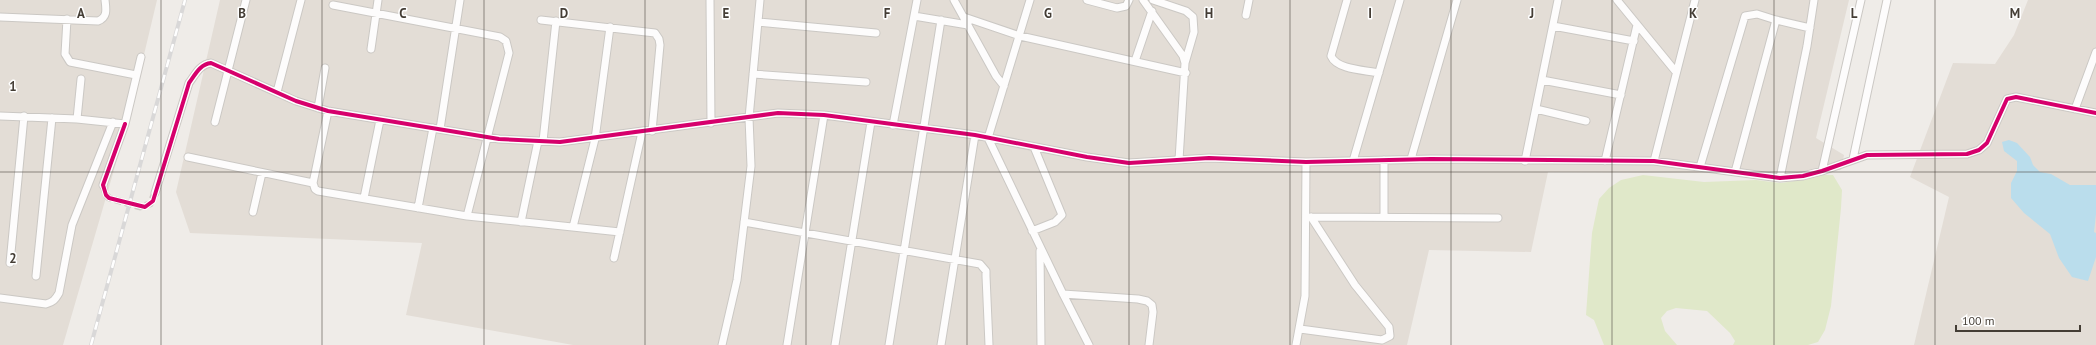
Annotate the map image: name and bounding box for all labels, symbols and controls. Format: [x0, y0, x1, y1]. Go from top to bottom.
text: A [77, 5, 85, 22]
text: B [238, 5, 246, 22]
text: C [399, 5, 407, 22]
text: D [560, 5, 568, 22]
text: E [723, 5, 730, 22]
text: F [884, 5, 891, 22]
text: G [1044, 5, 1052, 22]
text: H [1205, 5, 1213, 22]
text: I [1368, 5, 1372, 22]
text: J [1529, 5, 1534, 22]
text: K [1689, 5, 1697, 22]
text: L [1851, 5, 1858, 22]
text: M [2010, 5, 2020, 22]
text: 1 [9, 78, 17, 95]
text: 2 [9, 250, 17, 267]
scale bar [1956, 307, 2080, 333]
text: 100 m [1962, 313, 1995, 328]

